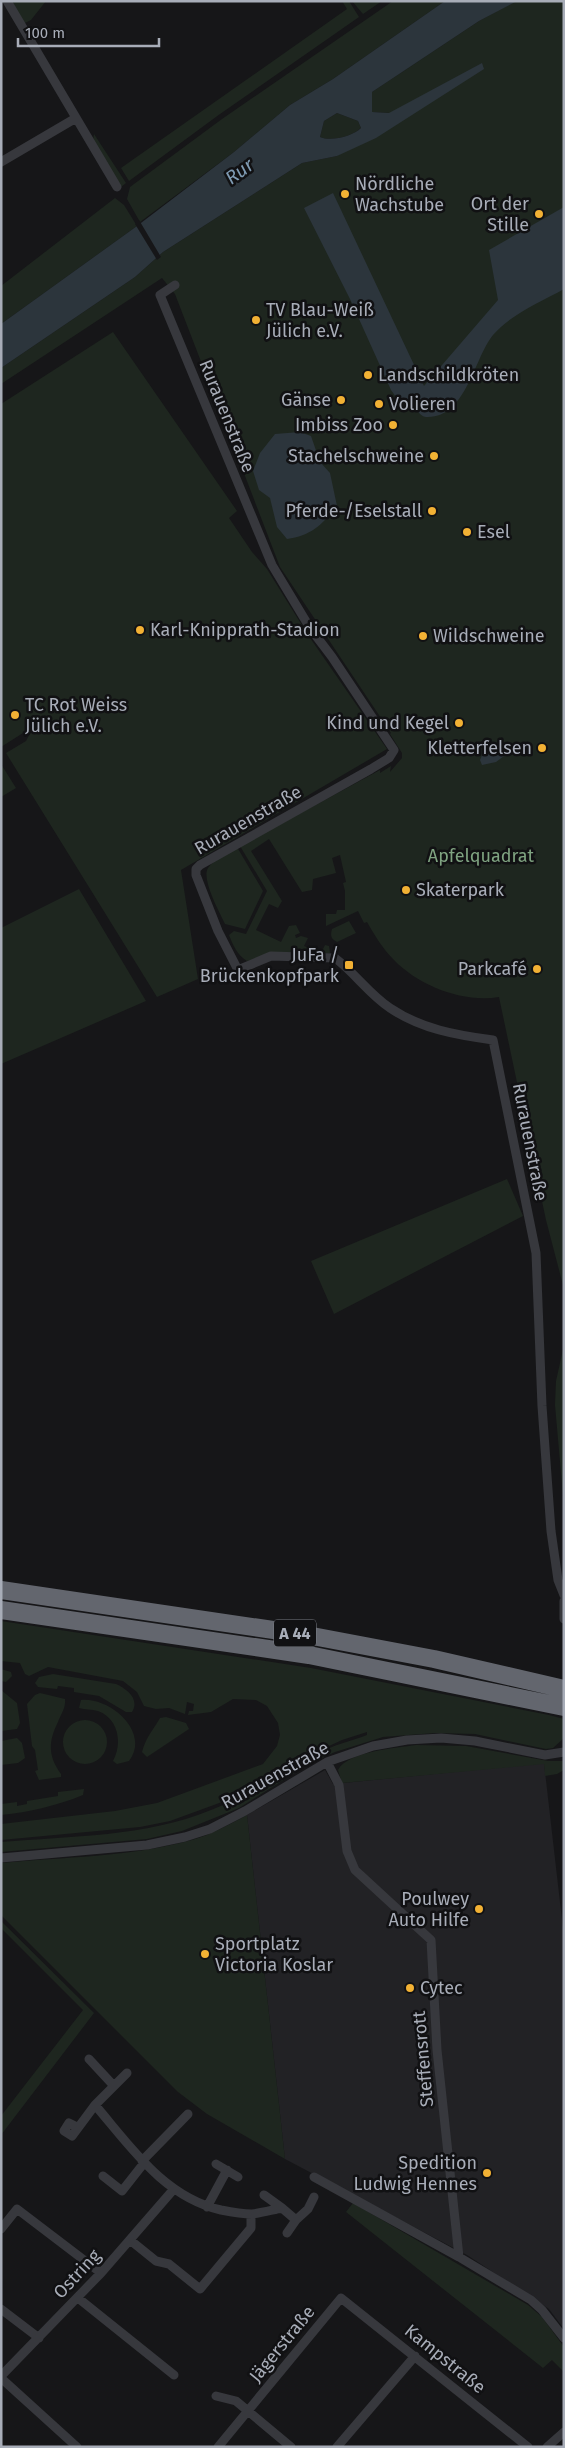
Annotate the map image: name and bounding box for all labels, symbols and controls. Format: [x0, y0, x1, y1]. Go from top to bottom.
scale bar [18, 15, 159, 47]
text: 100 m [25, 24, 65, 42]
water label: Rur [221, 153, 259, 189]
place label: Nördliche Wachstube [355, 173, 444, 216]
marker: Nördliche Wachstube [339, 188, 351, 200]
place label: Ort der Stille [471, 193, 529, 236]
marker: Ort der Stille [533, 208, 545, 220]
place label: TV Blau-Weiß Jülich e.V. [266, 299, 374, 342]
marker: TV Blau-Weiß Jülich e.V. [250, 314, 262, 326]
street label: Rurauenstraße [194, 356, 260, 476]
place label: Landschildkröten [378, 364, 519, 386]
marker: Landschildkröten [362, 369, 374, 381]
place label: Gänse [281, 389, 331, 411]
place label: Volieren [389, 393, 456, 415]
marker: Gänse [335, 394, 347, 406]
marker: Volieren [373, 398, 385, 410]
place label: Imbiss Zoo [295, 414, 383, 436]
marker: Imbiss Zoo [387, 419, 399, 431]
place label: Stachelschweine [288, 445, 424, 467]
marker: Stachelschweine [428, 450, 440, 462]
place label: Pferde-/Eselstall [285, 500, 422, 522]
marker: Pferde-/Eselstall [426, 505, 438, 517]
place label: Esel [477, 521, 510, 543]
marker: Esel [461, 526, 473, 538]
place label: Karl-Knipprath-Stadion [150, 619, 340, 641]
marker: Karl-Knipprath-Stadion [134, 624, 146, 636]
place label: Wildschweine [433, 625, 545, 647]
marker: Wildschweine [417, 630, 429, 642]
place label: TC Rot Weiss Jülich e.V. [25, 694, 127, 737]
marker: TC Rot Weiss Jülich e.V. [9, 709, 21, 721]
place label: Kind und Kegel [326, 712, 449, 734]
marker: Kind und Kegel [453, 717, 465, 729]
place label: Kletterfelsen [427, 737, 532, 759]
marker: Kletterfelsen [536, 742, 548, 754]
street label: Rurauenstraße [191, 781, 305, 859]
park label: Apfelquadrat [428, 845, 535, 867]
place label: Skaterpark [416, 879, 505, 901]
marker: Skaterpark [400, 884, 412, 896]
place label: JuFa / Brückenkopfpark [200, 944, 340, 987]
place label: Parkcafé [458, 958, 527, 980]
marker: JuFa / Brückenkopfpark [343, 959, 355, 971]
marker: Parkcafé [531, 963, 543, 975]
street label: Rurauenstraße [508, 1081, 552, 1203]
road number: A 44 [274, 1620, 316, 1646]
street label: Rurauenstraße [217, 1736, 333, 1814]
place label: Poulwey Auto Hilfe [388, 1888, 469, 1931]
marker: Poulwey Auto Hilfe [473, 1903, 485, 1915]
place label: Sportplatz Victoria Koslar [215, 1933, 333, 1976]
marker: Sportplatz Victoria Koslar [199, 1948, 211, 1960]
place label: Cytec [420, 1977, 463, 1999]
marker: Cytec [404, 1982, 416, 1994]
street label: Steffensrott [408, 2010, 438, 2108]
place label: Spedition Ludwig Hennes [354, 2152, 477, 2195]
marker: Spedition Ludwig Hennes [481, 2167, 493, 2179]
street label: Ostring [49, 2244, 106, 2303]
street label: Jägerstraße [244, 2301, 320, 2387]
street label: Kampstraße [400, 2320, 490, 2398]

